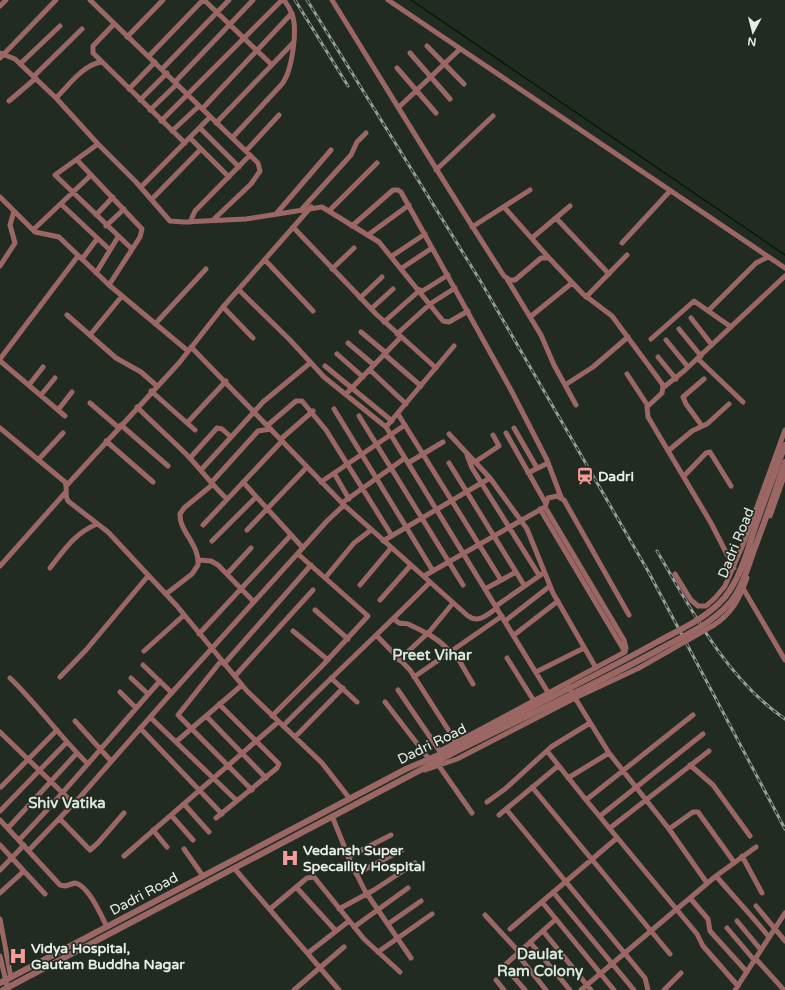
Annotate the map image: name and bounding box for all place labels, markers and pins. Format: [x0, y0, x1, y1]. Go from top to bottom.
station icon: Dadri [575, 466, 595, 486]
place label: Dadri [598, 468, 634, 485]
place label: Vedansh Super Specaility Hospital [303, 842, 425, 875]
hospital icon: Vedansh Super Specaility Hospital [280, 848, 300, 868]
place label: Vidya Hospital, Gautam Buddha Nagar [31, 940, 185, 973]
hospital icon: Vidya Hospital, Gautam Buddha Nagar [8, 946, 28, 966]

